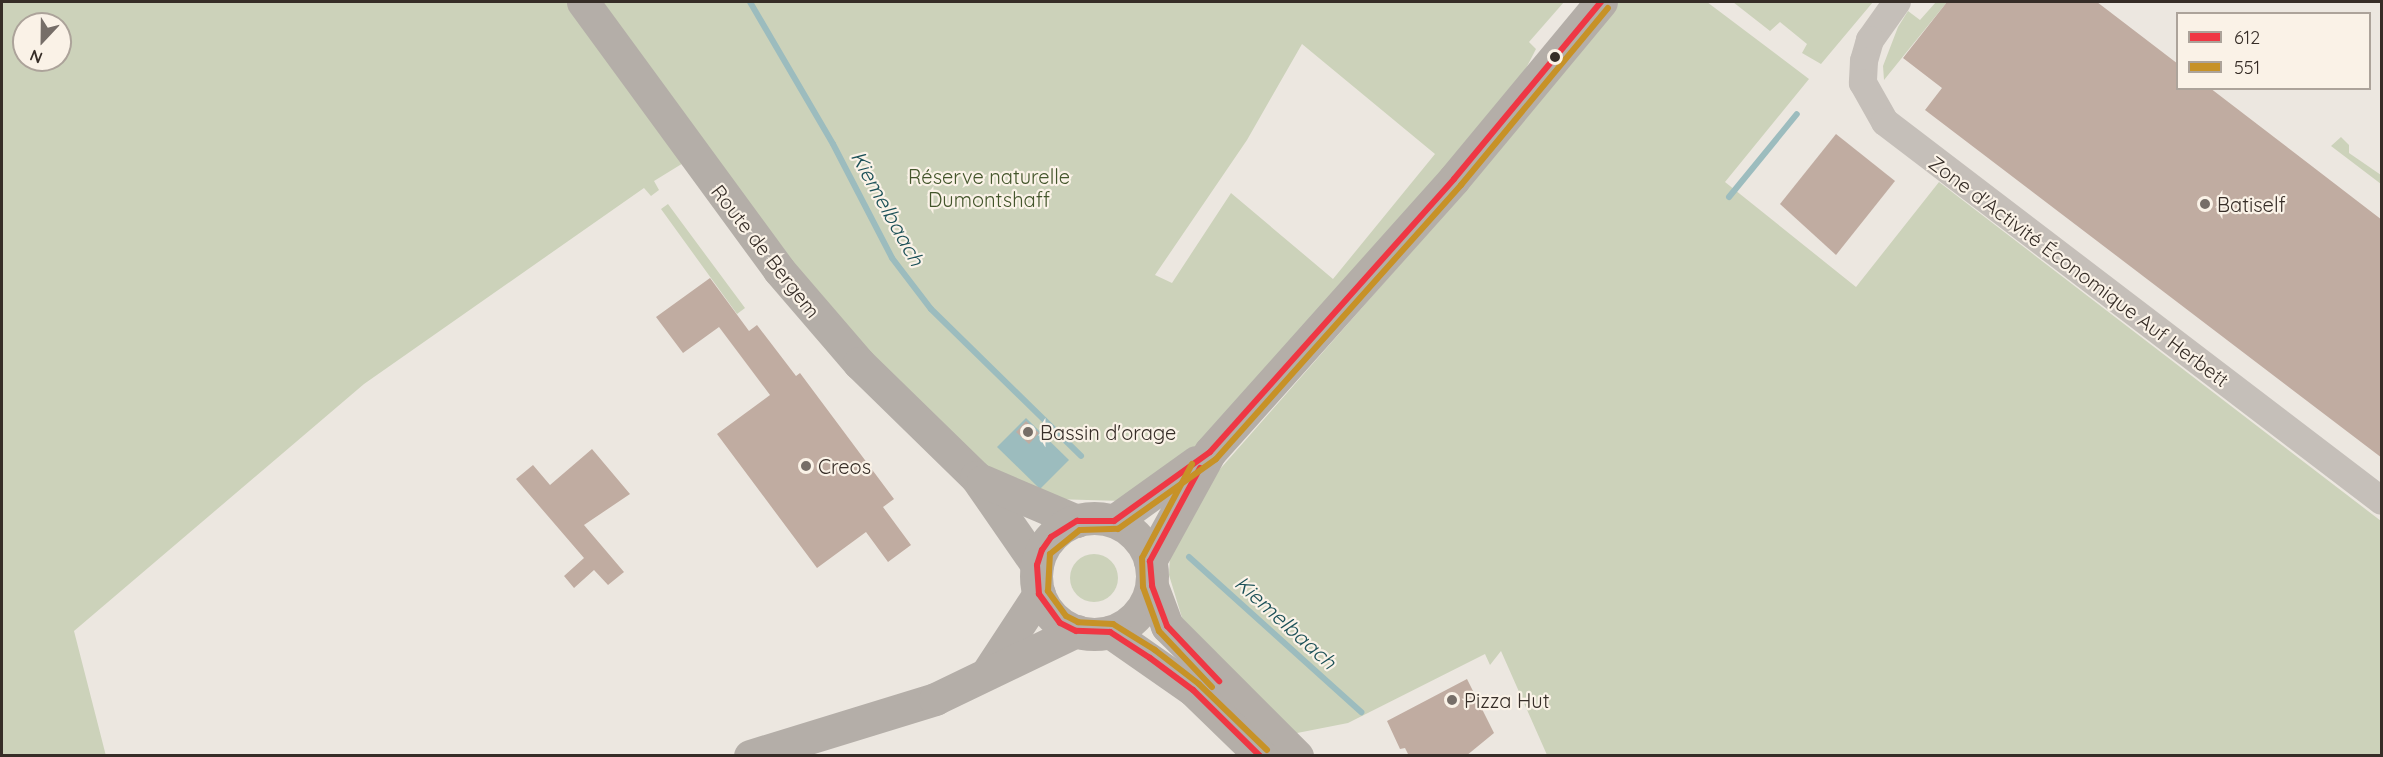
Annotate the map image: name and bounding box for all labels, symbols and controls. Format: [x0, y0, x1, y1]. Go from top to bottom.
north arrow [12, 12, 72, 72]
legend [2176, 12, 2371, 90]
text: 612 [2234, 26, 2260, 49]
text: N [27, 45, 45, 68]
unlabelled marker [1549, 51, 1561, 63]
text: 551 [2234, 56, 2260, 79]
water label: Kiemelbaach [846, 146, 930, 270]
street label: Zone d'Activité Économique Auf Herbett [1924, 150, 2234, 392]
park label: Réserve naturelle Dumontshaff [908, 164, 1070, 211]
street label: Route de Bergem [707, 180, 825, 322]
place label: Batiself [2217, 192, 2286, 216]
marker: Batiself [2198, 197, 2212, 211]
place label: Bassin d'orage [1040, 420, 1176, 444]
marker: Bassin d'orage [1021, 425, 1035, 439]
place label: Creos [818, 454, 871, 478]
marker: Creos [799, 459, 813, 473]
water label: Kiemelbaach [1230, 570, 1342, 674]
place label: Pizza Hut [1464, 688, 1549, 712]
marker: Pizza Hut [1445, 693, 1459, 707]

